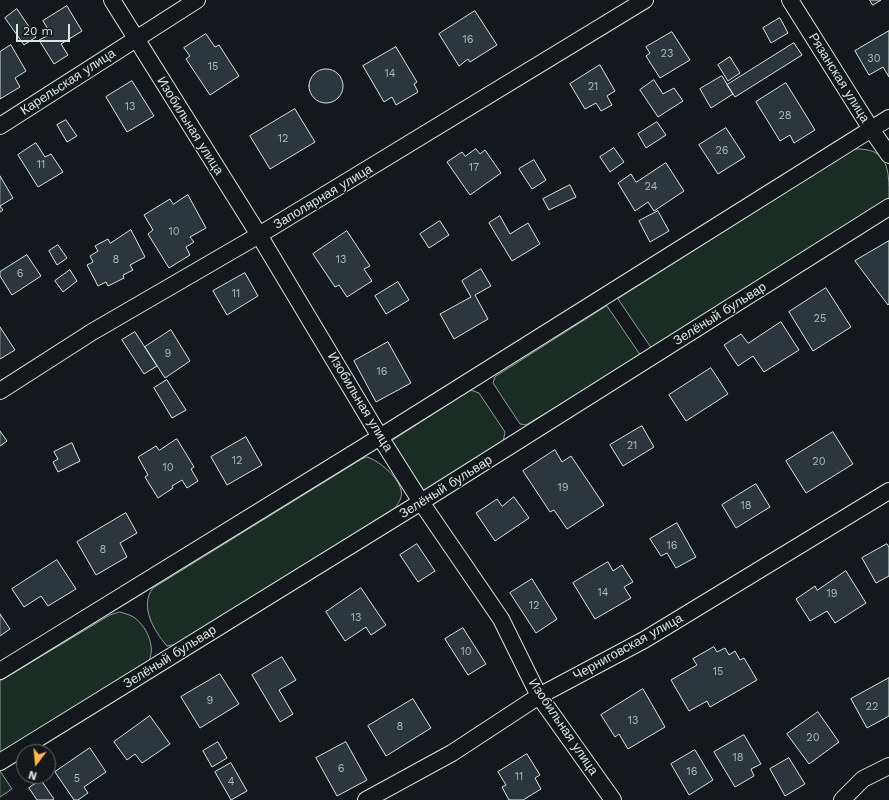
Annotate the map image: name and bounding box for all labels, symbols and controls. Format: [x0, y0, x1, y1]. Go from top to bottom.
scale bar [18, 16, 72, 42]
text: 20 m [23, 24, 53, 38]
street label: Рязанская улица [805, 30, 873, 126]
house number: 16 [463, 33, 473, 47]
street label: Карельская улица [18, 45, 118, 119]
house number: 23 [661, 47, 673, 61]
house number: 30 [867, 52, 881, 66]
house number: 15 [208, 60, 218, 74]
house number: 14 [384, 67, 396, 81]
street label: Изобильная улица [153, 74, 227, 178]
house number: 21 [588, 80, 598, 94]
house number: 13 [125, 100, 135, 114]
house number: 28 [778, 109, 792, 123]
house number: 12 [278, 132, 288, 146]
house number: 26 [715, 144, 729, 158]
house number: 11 [37, 158, 45, 172]
street label: Заполярная улица [271, 161, 375, 233]
house number: 17 [469, 161, 479, 175]
house number: 24 [645, 180, 657, 194]
house number: 10 [168, 225, 180, 239]
house number: 8 [113, 253, 119, 267]
house number: 13 [336, 253, 346, 267]
house number: 6 [17, 267, 23, 281]
street label: Зелёный бульвар [671, 279, 769, 349]
house number: 11 [232, 287, 240, 301]
house number: 25 [814, 312, 826, 326]
house number: 9 [165, 347, 171, 361]
street label: Изобильная улица [324, 350, 396, 454]
house number: 16 [377, 365, 387, 379]
house number: 21 [627, 439, 637, 453]
street label: Зелёный бульвар [397, 452, 495, 522]
house number: 12 [232, 454, 242, 468]
house number: 20 [812, 455, 826, 469]
house number: 10 [162, 461, 174, 475]
house number: 19 [557, 481, 569, 495]
house number: 18 [740, 499, 752, 513]
house number: 16 [667, 539, 677, 553]
house number: 8 [100, 543, 106, 557]
house number: 14 [597, 586, 609, 600]
house number: 19 [826, 587, 838, 601]
house number: 12 [529, 599, 539, 613]
street label: Черниговская улица [570, 610, 686, 684]
house number: 13 [351, 611, 361, 625]
street label: Зелёный бульвар [121, 622, 219, 692]
house number: 10 [460, 645, 472, 659]
house number: 15 [713, 665, 723, 679]
street label: Изобильная улица [525, 676, 601, 778]
house number: 9 [207, 694, 213, 708]
house number: 22 [866, 700, 878, 714]
house number: 13 [628, 714, 638, 728]
house number: 8 [397, 720, 403, 734]
house number: 20 [806, 731, 820, 745]
north arrow [16, 744, 56, 784]
house number: 18 [732, 751, 744, 765]
house number: 6 [338, 762, 344, 776]
house number: 16 [687, 765, 697, 779]
text: N [27, 768, 39, 782]
house number: 11 [515, 770, 523, 784]
house number: 5 [74, 772, 80, 786]
house number: 4 [228, 775, 234, 789]

